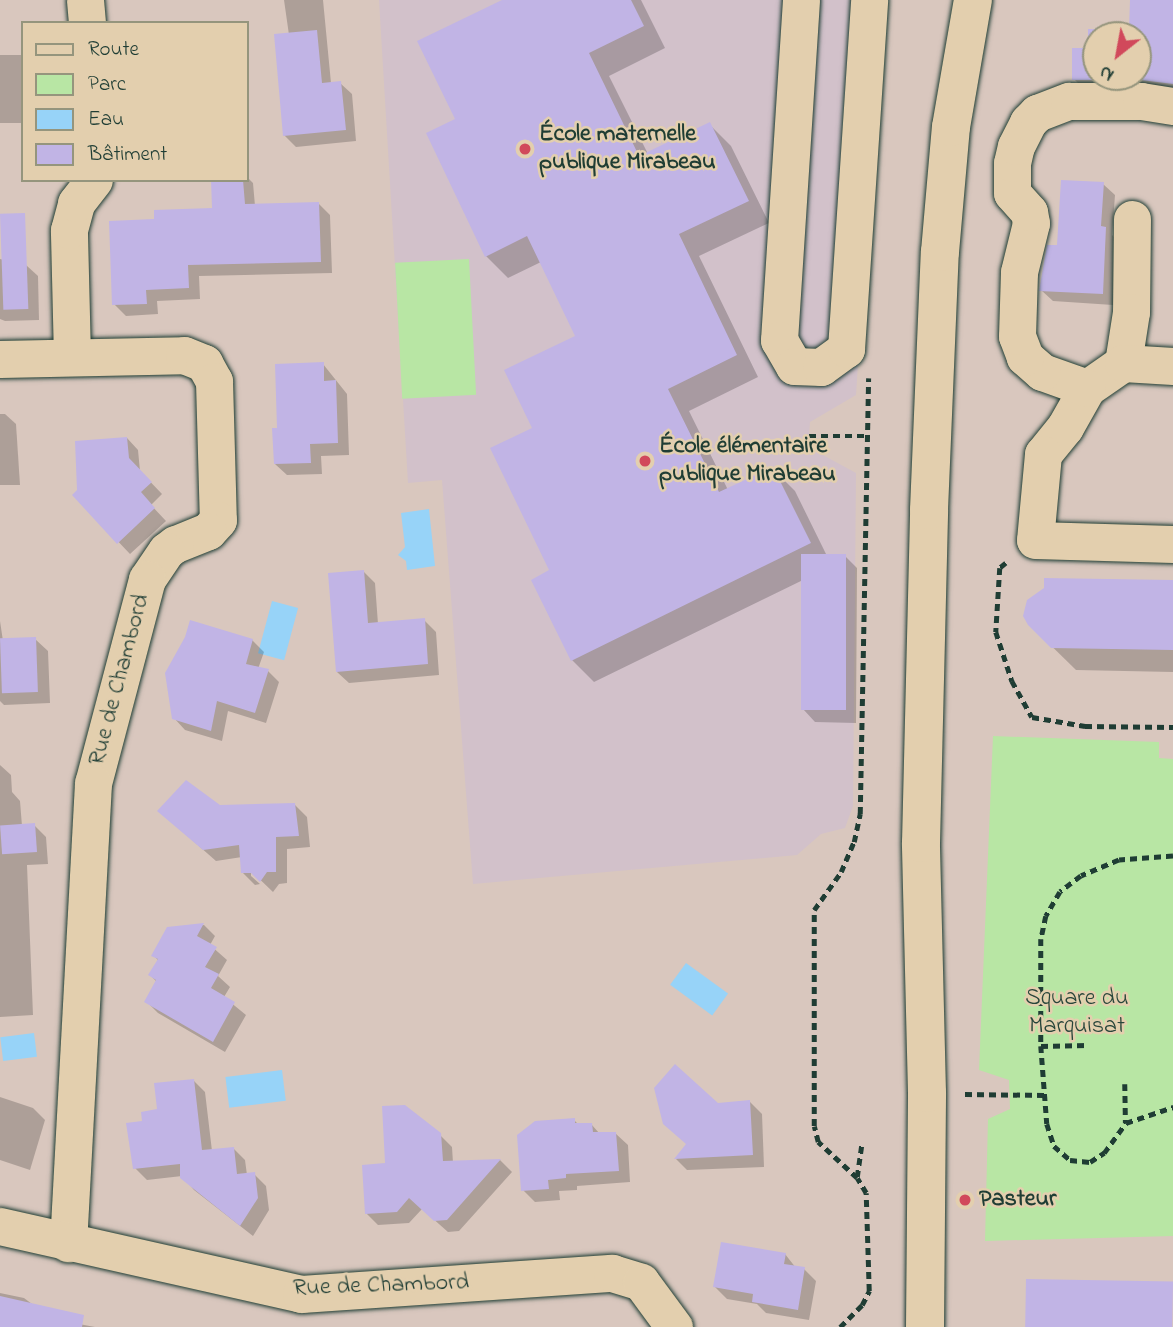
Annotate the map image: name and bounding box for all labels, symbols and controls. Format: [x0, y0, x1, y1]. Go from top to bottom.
legend [21, 21, 248, 182]
north arrow [1082, 21, 1152, 91]
text: Route [88, 35, 139, 65]
text: N [1095, 58, 1119, 88]
text: Parc [88, 70, 126, 100]
text: Eau [88, 105, 124, 135]
place label: École maternelle publique Mirabeau [539, 121, 716, 177]
text: Bâtiment [88, 140, 167, 170]
marker: École maternelle publique Mirabeau [517, 141, 533, 157]
place label: École élémentaire publique Mirabeau [659, 433, 836, 489]
marker: École élémentaire publique Mirabeau [637, 453, 653, 469]
street label: Rue de Chambord [83, 591, 157, 769]
park label: Square du Marquisat [1025, 985, 1129, 1041]
place label: Pasteur [979, 1186, 1057, 1214]
marker: Pasteur [957, 1192, 973, 1208]
street label: Rue de Chambord [292, 1269, 470, 1303]

